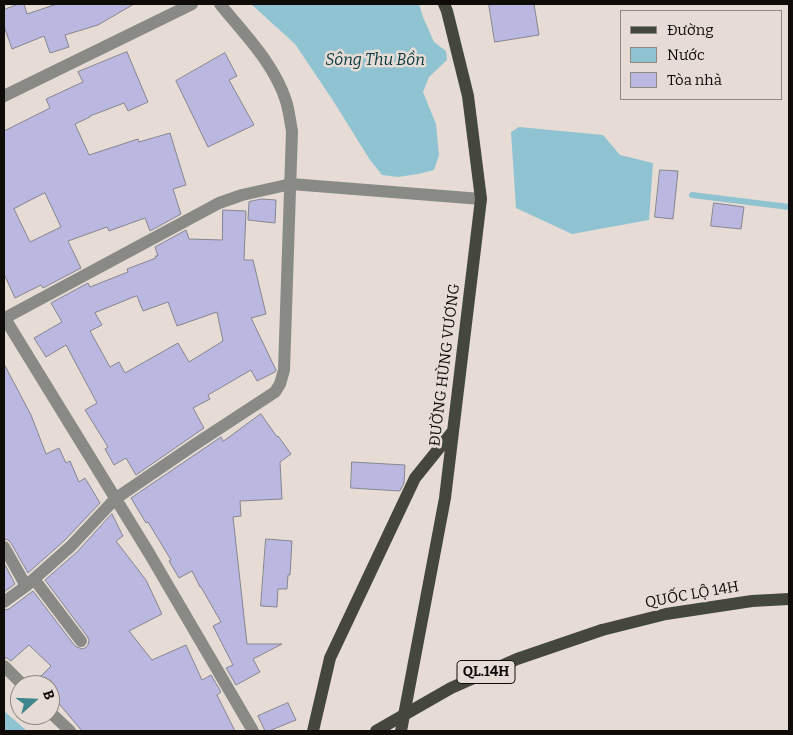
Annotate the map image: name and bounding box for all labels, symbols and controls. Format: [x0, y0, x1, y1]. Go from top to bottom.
legend [620, 10, 783, 100]
text: Đường [667, 21, 714, 39]
text: Nước [667, 46, 705, 64]
water label: Sông Thu Bồn [325, 51, 425, 71]
text: Tòa nhà [667, 71, 722, 89]
street label: ĐƯỜNG HÙNG VƯƠNG [426, 283, 464, 447]
street label: QUỐC LỘ 14H [644, 578, 740, 612]
road number: QL.14H [457, 660, 515, 684]
north arrow [10, 675, 60, 725]
text: B [39, 688, 58, 702]

